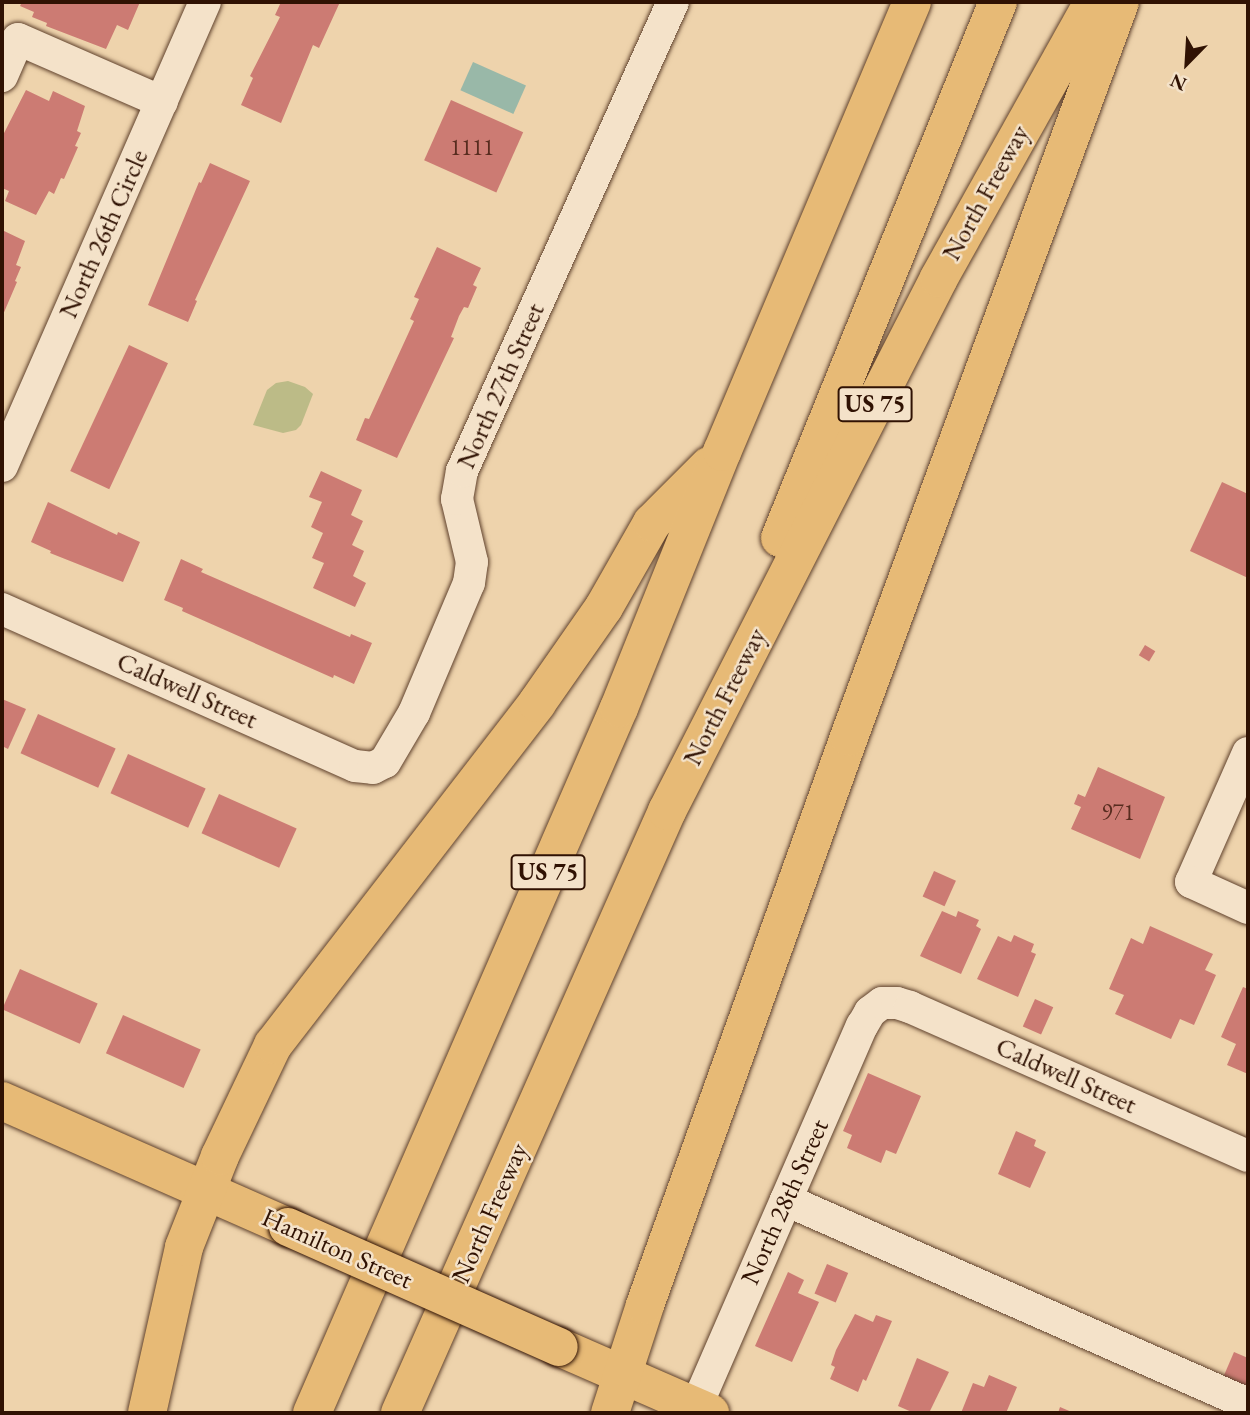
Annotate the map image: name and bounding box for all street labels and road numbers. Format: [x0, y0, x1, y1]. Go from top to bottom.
street label: North Freeway [936, 120, 1036, 266]
street label: North 26th Circle [53, 145, 155, 323]
street label: North 27th Street [451, 298, 551, 474]
road number: US 75 [836, 384, 914, 424]
street label: North Freeway [677, 623, 773, 771]
street label: Caldwell Street [112, 646, 262, 736]
road number: US 75 [510, 852, 586, 892]
street label: Caldwell Street [991, 1031, 1141, 1121]
street label: North 28th Street [735, 1114, 835, 1290]
street label: North Freeway [445, 1138, 535, 1288]
street label: Hamilton Street [257, 1202, 417, 1296]

